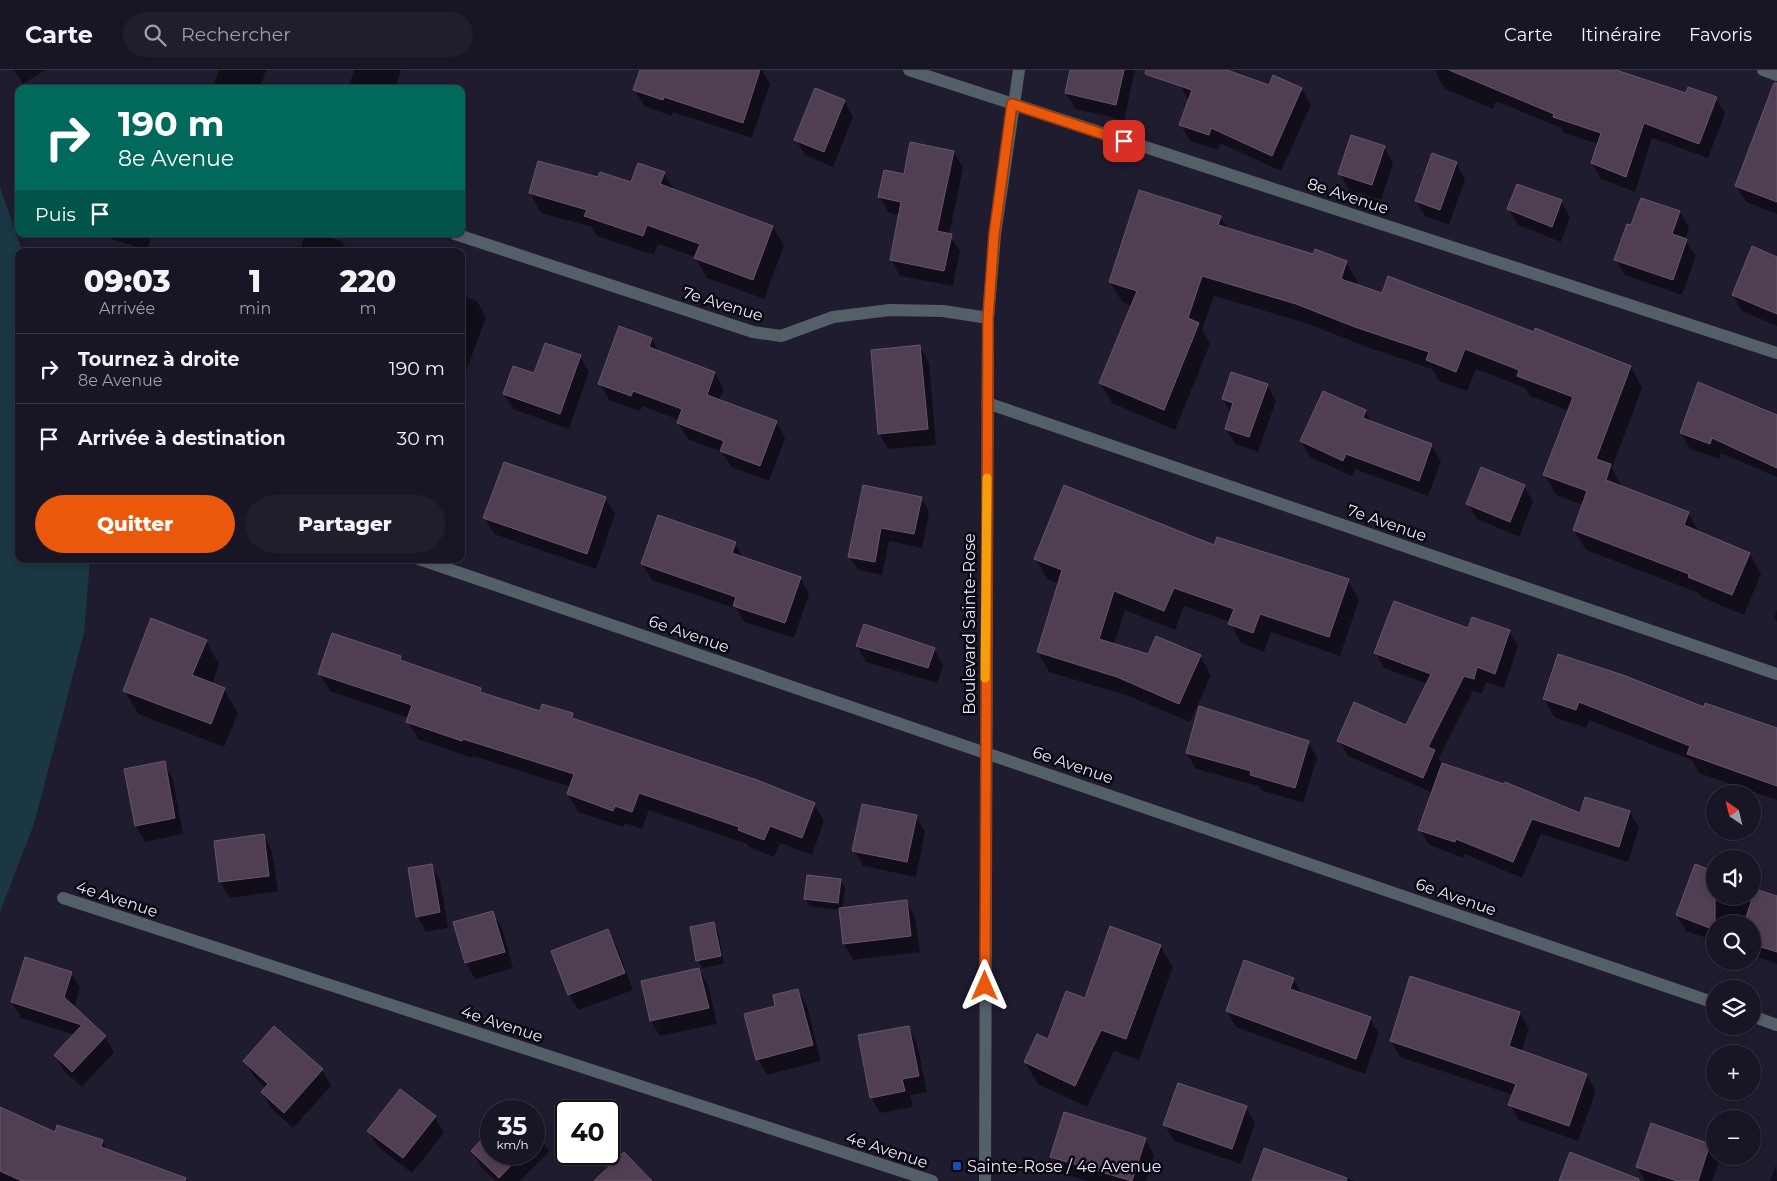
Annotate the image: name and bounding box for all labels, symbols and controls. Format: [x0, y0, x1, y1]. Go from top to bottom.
search box [123, 12, 473, 57]
text: Carte [25, 20, 93, 49]
icon: search [141, 21, 169, 49]
text: Rechercher [181, 23, 291, 46]
text: Carte [1504, 24, 1553, 46]
text: Itinéraire [1581, 24, 1661, 46]
text: Favoris [1689, 24, 1752, 46]
text: 190 m [118, 102, 224, 145]
icon: right [35, 105, 100, 170]
pin [1103, 120, 1145, 162]
icon: arrive [1110, 127, 1138, 155]
text: 8e Avenue [118, 145, 234, 172]
street label: 8e Avenue [1305, 174, 1391, 218]
icon: arrive [86, 200, 114, 228]
text: Puis [35, 203, 76, 226]
text: 09:03 [84, 263, 170, 300]
text: 1 [249, 263, 261, 300]
text: 220 [340, 263, 396, 300]
street label: 7e Avenue [681, 283, 765, 325]
text: Arrivée [99, 299, 155, 318]
text: min [239, 299, 271, 318]
text: m [360, 299, 377, 318]
text: Tournez à droite [78, 348, 239, 371]
icon: right [35, 355, 63, 383]
text: 190 m [389, 357, 445, 380]
text: 8e Avenue [78, 371, 162, 390]
icon: arrive [35, 425, 63, 453]
text: Arrivée à destination [78, 427, 286, 450]
text: 30 m [397, 427, 445, 450]
button: Quitter [35, 495, 235, 553]
button: Partager [245, 495, 445, 553]
street label: 7e Avenue [1345, 501, 1429, 545]
street label: Boulevard Sainte-Rose [960, 533, 979, 715]
street label: 6e Avenue [646, 611, 732, 657]
street label: 6e Avenue [1030, 742, 1116, 788]
north arrow [1706, 785, 1761, 840]
map controls [1706, 785, 1761, 1165]
button: sound [1706, 850, 1761, 905]
street label: 6e Avenue [1413, 874, 1499, 920]
street label: 4e Avenue [74, 877, 160, 921]
button: search [1706, 915, 1761, 970]
position arrow [958, 959, 1010, 1011]
button: layers [1706, 980, 1761, 1035]
street label: 4e Avenue [459, 1002, 545, 1046]
button: + [1706, 1045, 1761, 1100]
speed limit sign: 40 [555, 1100, 620, 1165]
button: − [1706, 1110, 1761, 1165]
text: 35 [498, 1111, 527, 1141]
street label: 4e Avenue [844, 1128, 930, 1172]
text: km/h [496, 1137, 529, 1152]
place label: Sainte-Rose / 4e Avenue [967, 1157, 1161, 1176]
marker: Sainte-Rose / 4e Avenue [951, 1160, 963, 1172]

